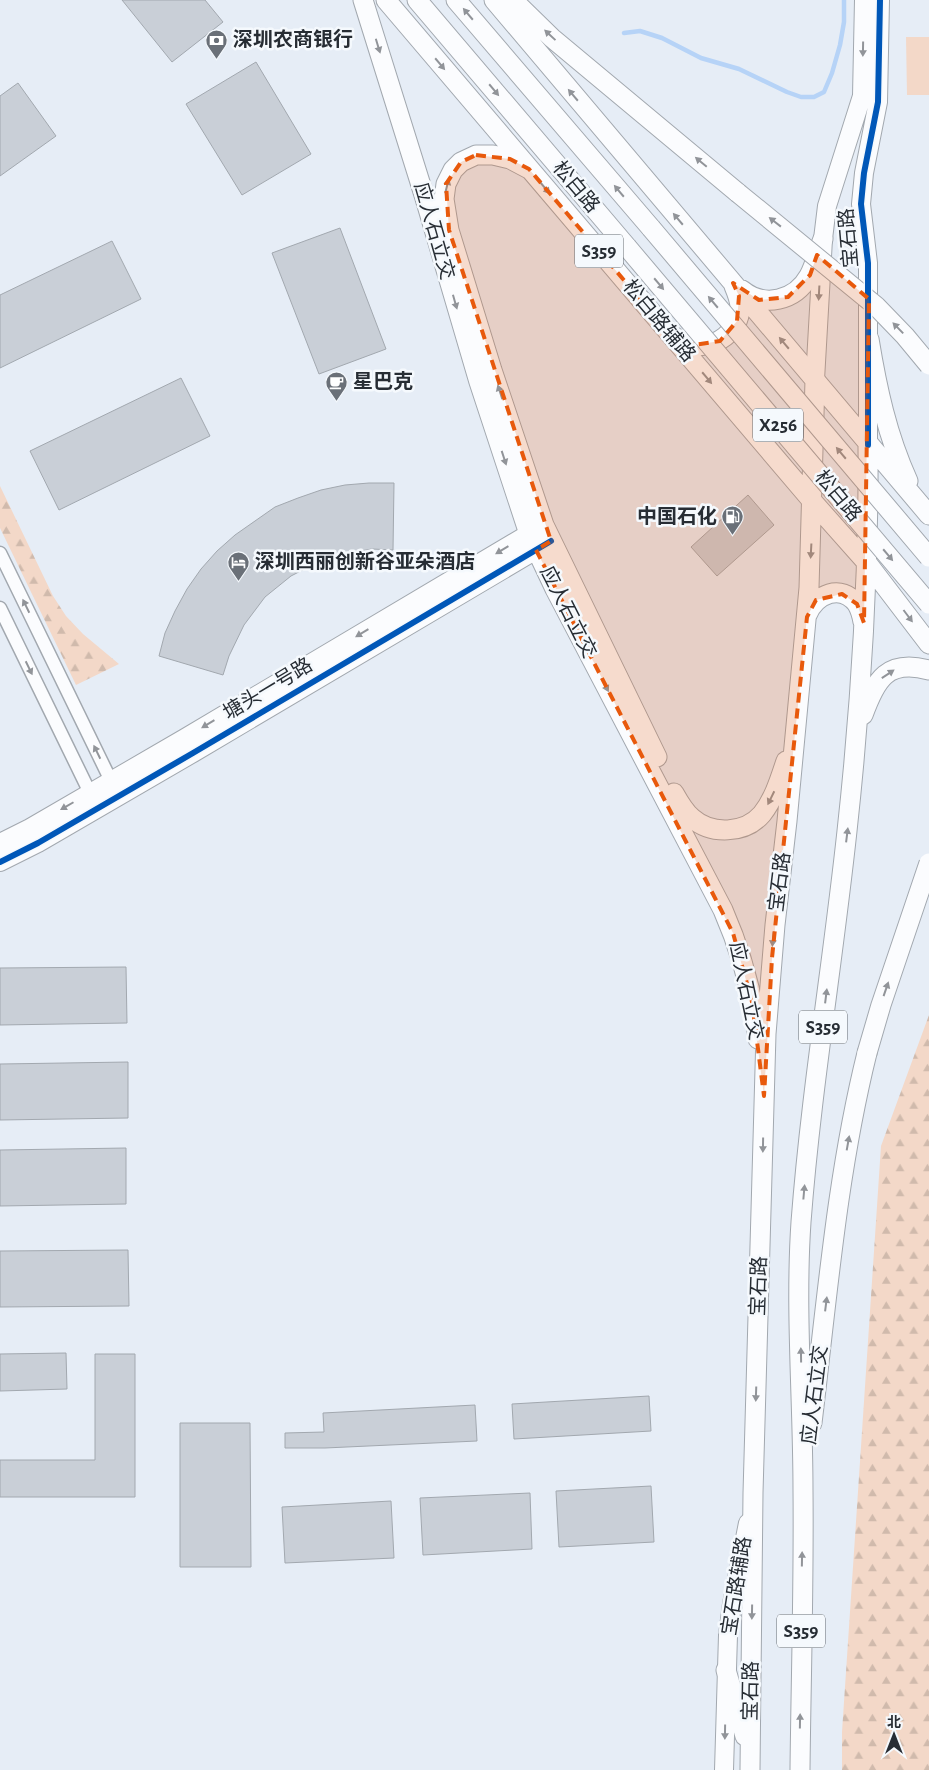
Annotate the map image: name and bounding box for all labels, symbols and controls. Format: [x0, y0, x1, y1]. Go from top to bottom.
one-way arrow [463, 8, 474, 21]
bank icon: 深圳农商银行 [205, 28, 229, 59]
place label: 深圳农商银行 [233, 28, 353, 50]
one-way arrow [544, 29, 556, 41]
one-way arrow [374, 39, 382, 54]
one-way arrow [859, 41, 867, 57]
one-way arrow [435, 57, 446, 70]
one-way arrow [489, 84, 500, 97]
one-way arrow [568, 89, 579, 101]
one-way arrow [695, 156, 708, 167]
street label: 松白路 [549, 157, 604, 216]
one-way arrow [443, 178, 451, 194]
street label: 应人石立交 [411, 180, 458, 282]
one-way arrow [540, 181, 551, 194]
one-way arrow [614, 185, 625, 198]
street label: 宝石路 [835, 207, 862, 269]
one-way arrow [673, 212, 684, 225]
one-way arrow [768, 217, 782, 227]
road number: S359 [575, 235, 623, 268]
street label: 松白路辅路 [619, 276, 700, 366]
one-way arrow [653, 278, 664, 290]
one-way arrow [814, 285, 822, 301]
one-way arrow [452, 295, 460, 310]
one-way arrow [708, 296, 719, 309]
one-way arrow [892, 322, 904, 334]
one-way arrow [778, 336, 789, 349]
cafe icon: 星巴克 [325, 370, 349, 401]
place label: 星巴克 [353, 371, 413, 392]
one-way arrow [702, 371, 713, 384]
one-way arrow [496, 385, 503, 400]
road number: X256 [753, 408, 803, 442]
one-way arrow [835, 447, 847, 459]
one-way arrow [500, 450, 508, 465]
street label: 松白路 [811, 466, 866, 525]
place label: 中国石化 [637, 505, 717, 527]
fuel station icon: 中国石化 [721, 505, 745, 536]
one-way arrow [807, 543, 815, 559]
one-way arrow [496, 545, 509, 554]
one-way arrow [882, 549, 894, 561]
hotel icon: 深圳西丽创新谷亚朵酒店 [227, 550, 251, 581]
place label: 深圳西丽创新谷亚朵酒店 [255, 550, 475, 572]
street label: 应人石立交 [536, 562, 601, 661]
one-way arrow [22, 599, 30, 613]
one-way arrow [902, 609, 913, 622]
one-way arrow [356, 628, 369, 637]
street label: 塘头一号路 [219, 654, 316, 723]
one-way arrow [25, 661, 33, 675]
one-way arrow [881, 669, 895, 679]
one-way arrow [601, 678, 610, 692]
one-way arrow [201, 720, 214, 729]
one-way arrow [93, 745, 101, 759]
one-way arrow [767, 791, 775, 805]
one-way arrow [61, 802, 74, 811]
one-way arrow [843, 827, 851, 843]
street label: 宝石路 [765, 851, 794, 913]
one-way arrow [769, 931, 777, 947]
street label: 应人石立交 [726, 940, 767, 1042]
one-way arrow [883, 982, 890, 997]
one-way arrow [822, 988, 830, 1004]
road number: S359 [799, 1010, 847, 1044]
one-way arrow [844, 1134, 852, 1150]
one-way arrow [759, 1137, 767, 1153]
one-way arrow [800, 1184, 808, 1200]
street label: 宝石路 [747, 1256, 770, 1316]
one-way arrow [822, 1295, 830, 1311]
street label: 应人石立交 [798, 1344, 831, 1446]
one-way arrow [796, 1347, 804, 1363]
one-way arrow [752, 1387, 760, 1403]
street label: 宝石路辅路 [718, 1535, 755, 1637]
one-way arrow [798, 1551, 806, 1567]
one-way arrow [748, 1604, 756, 1620]
road number: S359 [777, 1614, 825, 1648]
street label: 宝石路 [739, 1661, 762, 1721]
north arrow [869, 1710, 919, 1760]
one-way arrow [796, 1713, 804, 1729]
text: 北 [887, 1715, 901, 1730]
one-way arrow [721, 1725, 729, 1741]

